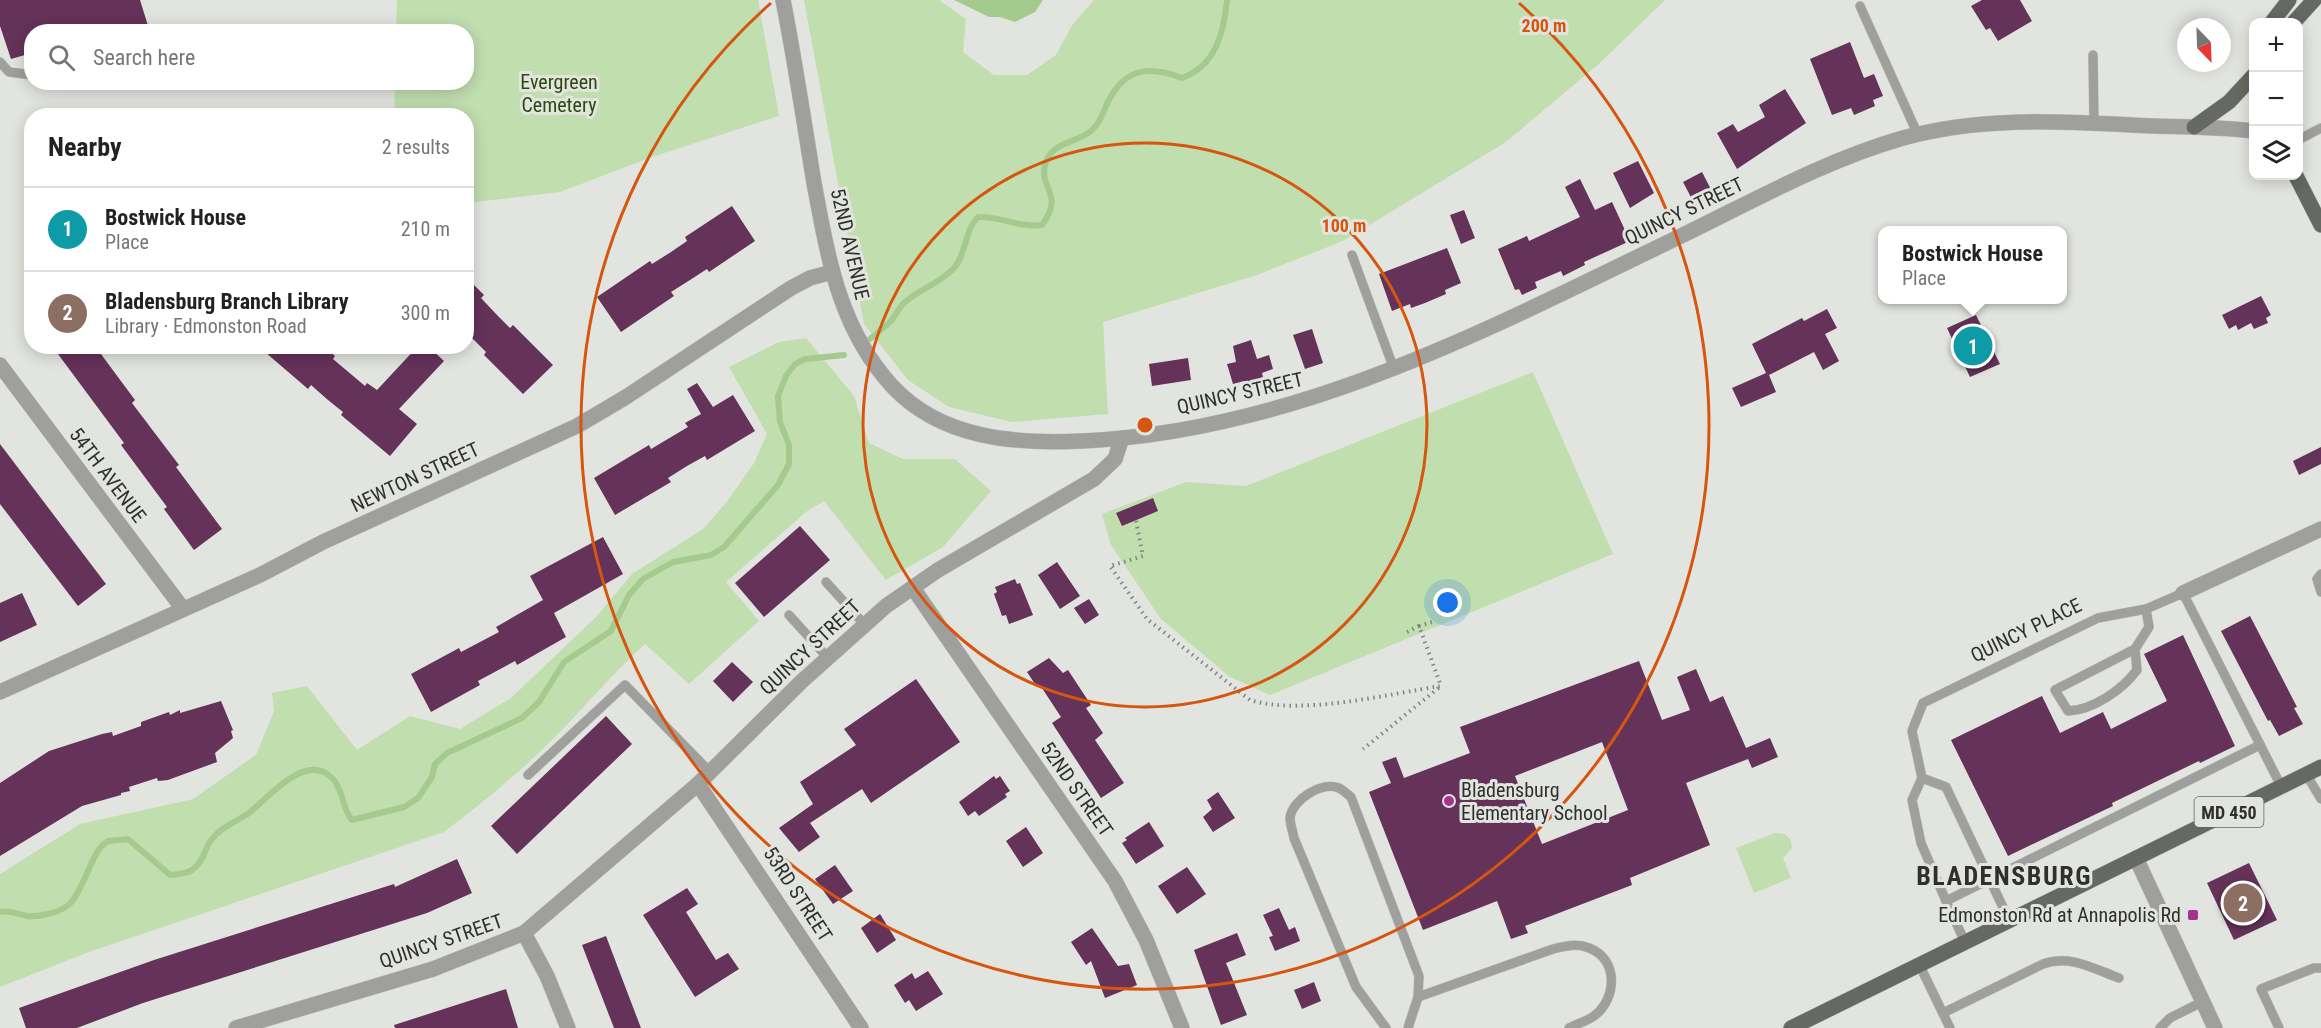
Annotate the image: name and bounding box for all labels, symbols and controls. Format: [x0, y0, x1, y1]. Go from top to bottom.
text: 200 m [1522, 15, 1566, 36]
north arrow [2177, 18, 2231, 72]
map controls [2249, 18, 2303, 180]
button: + [2249, 18, 2303, 72]
search box [24, 24, 474, 90]
icon: search [45, 41, 78, 74]
text: Search here [93, 45, 195, 70]
park label: Evergreen Cemetery [520, 70, 598, 117]
button: − [2249, 72, 2303, 126]
button: layers [2249, 126, 2303, 180]
text: Nearby [48, 132, 122, 162]
text: 2 results [382, 135, 450, 159]
street label: QUINCY STREET [1621, 172, 1747, 250]
street label: 52ND AVENUE [826, 186, 874, 302]
text: Bostwick House [105, 205, 246, 230]
text: 100 m [1322, 215, 1366, 236]
text: 1 [62, 217, 73, 241]
text: 210 m [401, 217, 450, 241]
popup [1878, 226, 2067, 304]
text: Place [105, 230, 149, 254]
text: Bostwick House [1902, 241, 2043, 266]
text: Place [1902, 266, 1946, 290]
text: Bladensburg Branch Library [105, 289, 349, 314]
text: 2 [62, 301, 73, 325]
text: 300 m [401, 301, 450, 325]
text: Library · Edmonston Road [105, 314, 307, 338]
pin: 1 [1954, 324, 1992, 368]
street label: QUINCY STREET [1174, 367, 1306, 419]
centre of rings [1135, 415, 1155, 435]
street label: 54TH AVENUE [65, 423, 151, 527]
street label: NEWTON STREET [347, 437, 483, 517]
your location [1433, 588, 1462, 617]
street label: QUINCY PLACE [1967, 593, 2085, 667]
street label: QUINCY STREET [755, 594, 865, 700]
street label: 52ND STREET [1036, 737, 1118, 841]
place label: Bladensburg Elementary School [1461, 778, 1608, 825]
marker: Bladensburg Elementary School [1442, 794, 1456, 808]
road number: MD 450 [2194, 797, 2264, 827]
street label: 53RD STREET [758, 842, 838, 946]
district label: BLADENSBURG [1916, 861, 2092, 891]
pin: 2 [2224, 880, 2262, 926]
place label: Edmonston Rd at Annapolis Rd [1938, 903, 2181, 927]
marker: Edmonston Rd at Annapolis Rd [2186, 908, 2200, 922]
street label: QUINCY STREET [376, 909, 506, 973]

